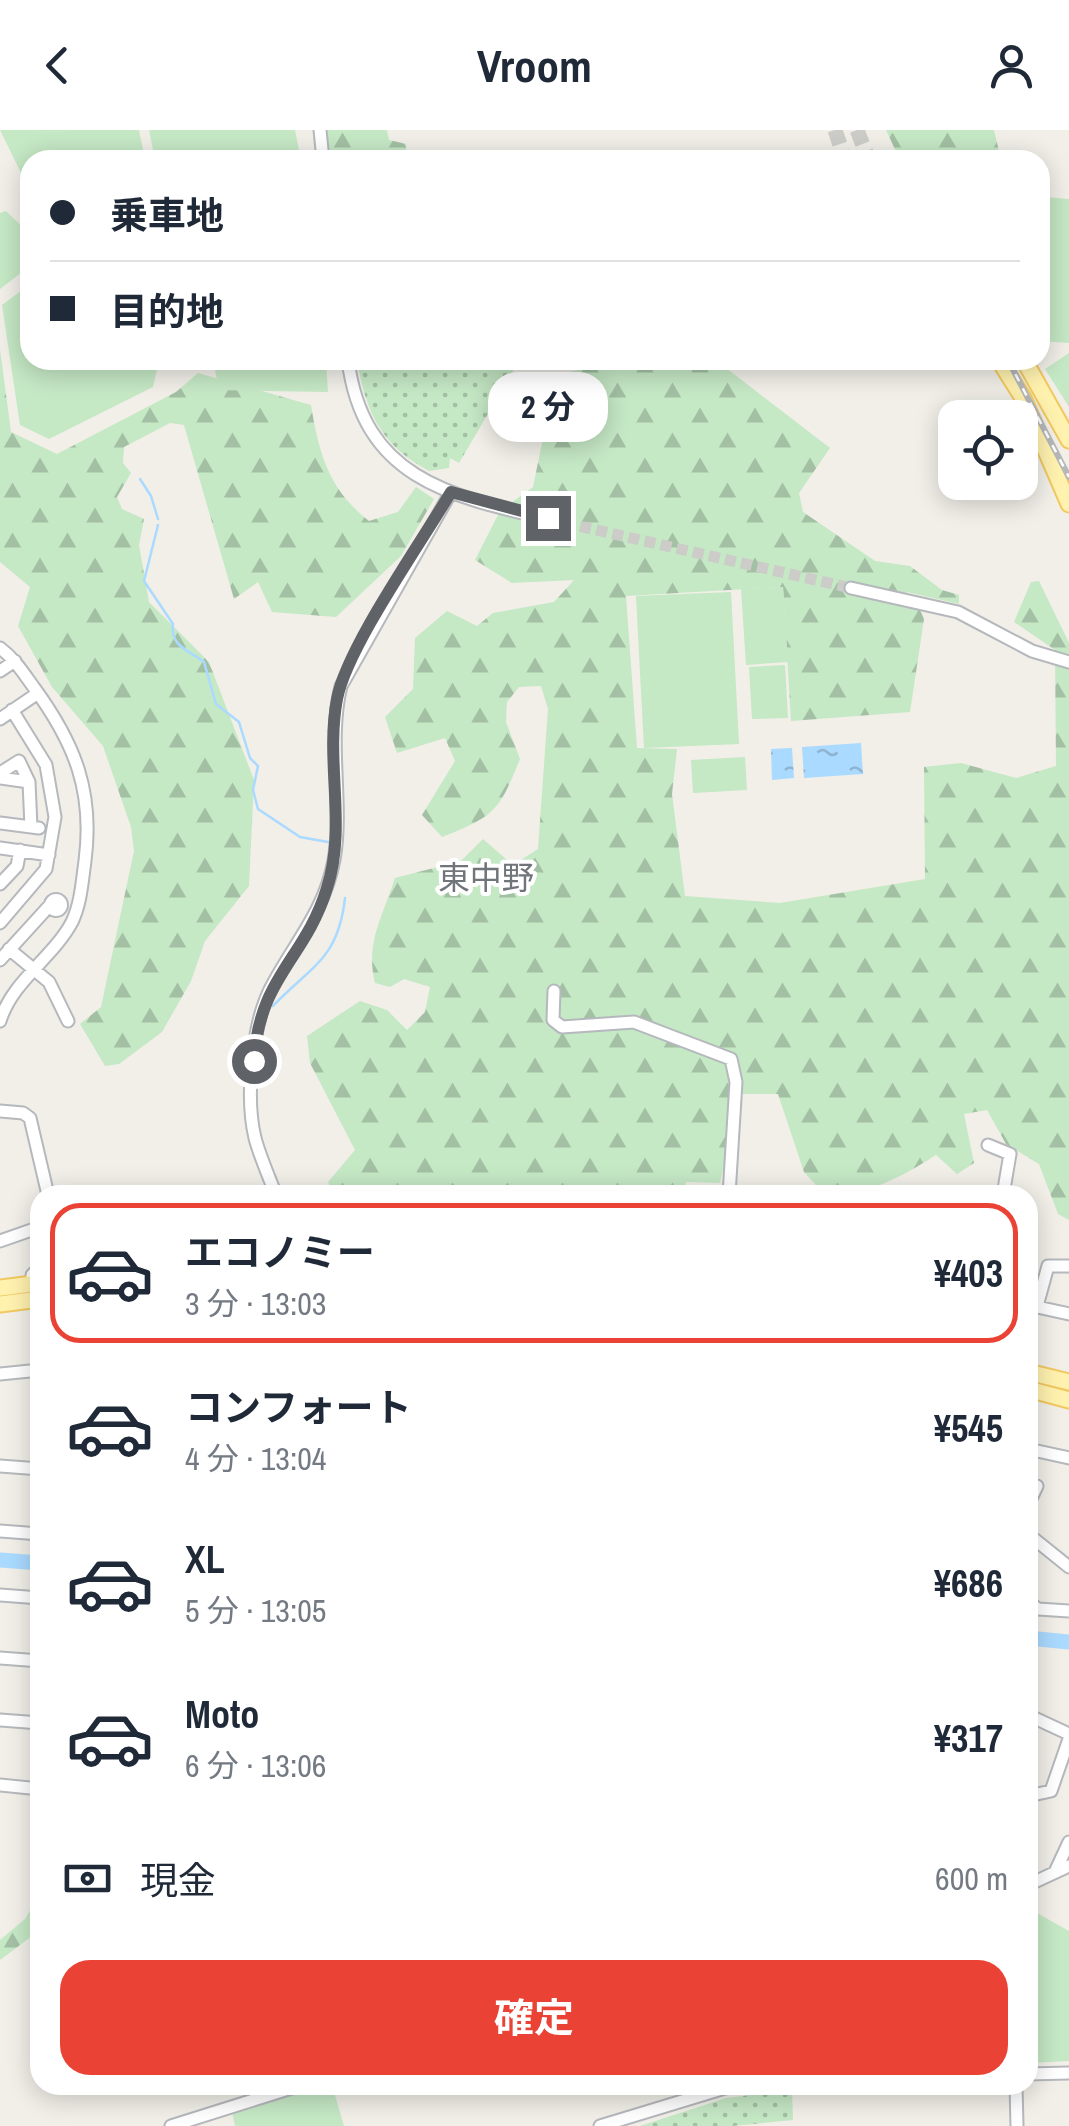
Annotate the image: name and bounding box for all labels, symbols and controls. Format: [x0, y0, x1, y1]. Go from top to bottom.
text: Vroom [477, 35, 592, 96]
icon: back [30, 38, 85, 93]
icon: person [984, 38, 1039, 93]
text: 乗車地 [110, 190, 224, 241]
text: 目的地 [110, 286, 224, 337]
callout: 2 分 [488, 373, 608, 443]
text: 2 分 [521, 385, 575, 428]
map controls [938, 400, 1038, 500]
button: locate [938, 400, 1038, 500]
route end [526, 496, 571, 541]
district label: 東中野 [438, 856, 534, 899]
route start [232, 1039, 277, 1084]
text: エコノミー [185, 1227, 375, 1278]
icon: car [65, 1228, 155, 1318]
text: ¥403 [934, 1248, 1003, 1299]
text: 3 分 · 13:03 [185, 1282, 326, 1325]
text: コンフォート [185, 1382, 412, 1433]
icon: car [65, 1383, 155, 1473]
text: ¥545 [934, 1403, 1003, 1454]
text: 4 分 · 13:04 [185, 1437, 326, 1480]
text: XL [185, 1534, 225, 1585]
icon: car [65, 1538, 155, 1628]
text: ¥686 [934, 1558, 1003, 1609]
text: 5 分 · 13:05 [185, 1589, 326, 1632]
text: Moto [185, 1689, 259, 1740]
icon: car [65, 1693, 155, 1783]
text: ¥317 [934, 1713, 1003, 1764]
text: 6 分 · 13:06 [185, 1744, 326, 1787]
icon: cash [60, 1851, 115, 1906]
text: 現金 [140, 1855, 216, 1906]
text: 600 m [935, 1857, 1008, 1900]
button: 確定 [60, 1960, 1008, 2075]

